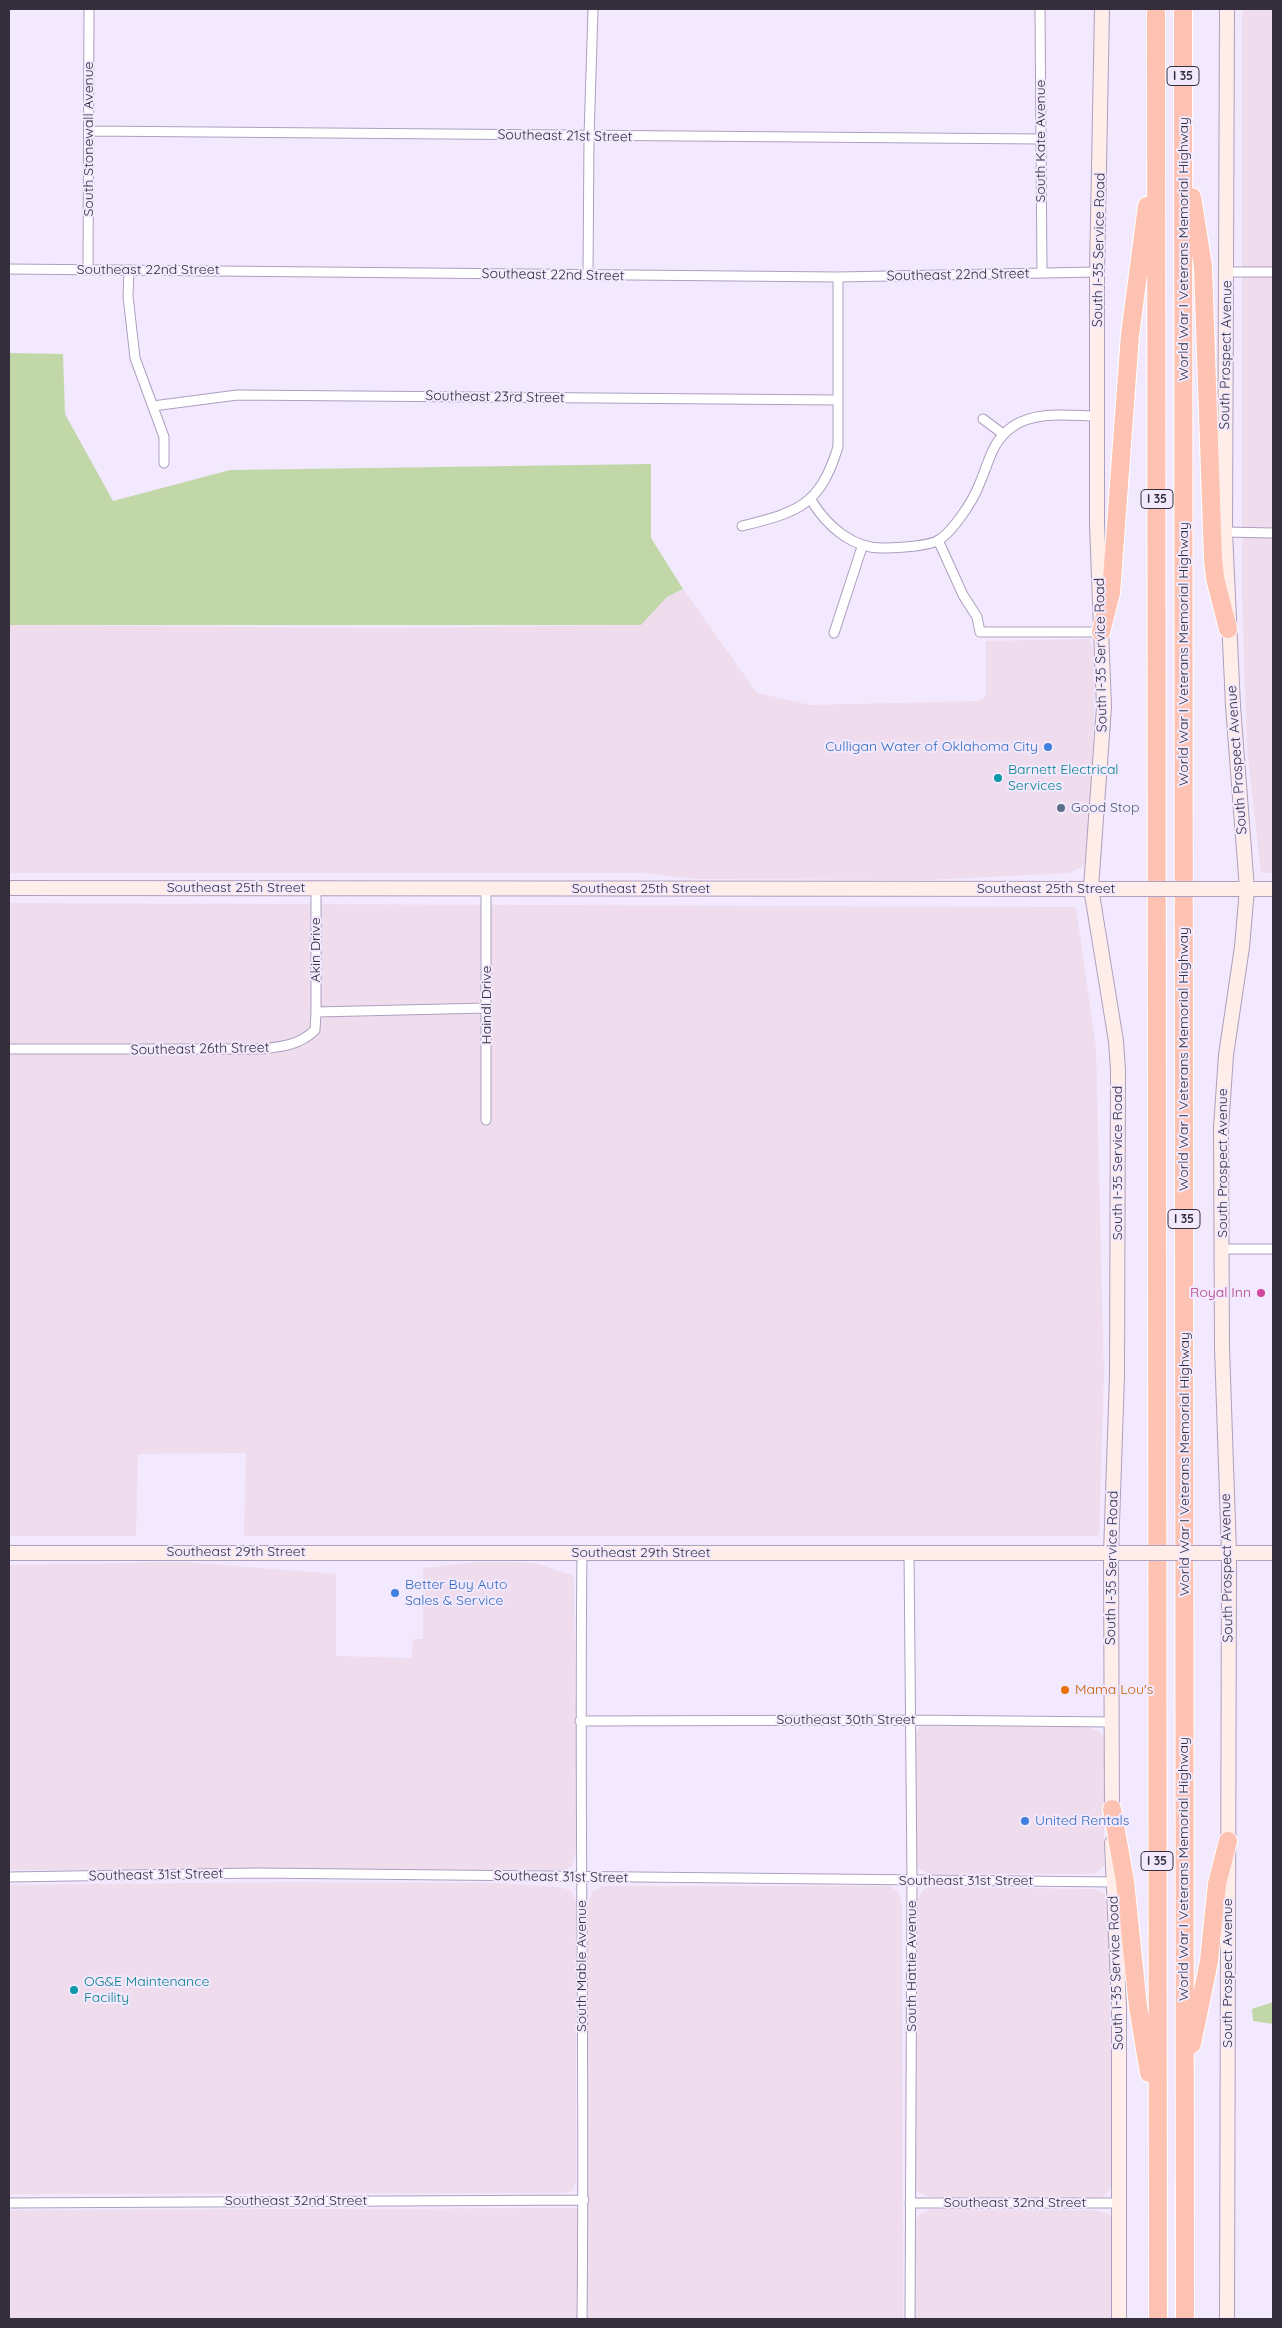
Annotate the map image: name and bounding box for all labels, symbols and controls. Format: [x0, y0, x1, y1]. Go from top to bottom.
street label: South Stonewall Avenue [81, 61, 97, 217]
road number: I 35 [1167, 66, 1199, 85]
street label: South Kate Avenue [1033, 79, 1049, 203]
street label: World War I Veterans Memorial Highway [1176, 117, 1192, 381]
street label: Southeast 21st Street [497, 126, 633, 146]
street label: South I-35 Service Road [1089, 173, 1109, 327]
street label: Southeast 22nd Street [77, 262, 219, 278]
street label: Southeast 22nd Street [481, 265, 625, 285]
street label: Southeast 22nd Street [886, 265, 1030, 285]
street label: South Prospect Avenue [1216, 280, 1236, 430]
street label: Southeast 23rd Street [425, 387, 565, 407]
road number: I 35 [1141, 489, 1173, 508]
street label: World War I Veterans Memorial Highway [1176, 522, 1192, 786]
street label: South I-35 Service Road [1091, 578, 1111, 732]
street label: South Prospect Avenue [1223, 685, 1251, 835]
place label: Culligan Water of Oklahoma City [825, 739, 1038, 755]
marker: Culligan Water of Oklahoma City [1042, 741, 1054, 753]
place label: Barnett Electrical Services [1008, 762, 1119, 794]
marker: Barnett Electrical Services [992, 772, 1004, 784]
place label: Good Stop [1071, 800, 1139, 816]
marker: Good Stop [1055, 802, 1067, 814]
street label: Southeast 25th Street [167, 880, 305, 896]
street label: Southeast 25th Street [572, 881, 710, 897]
street label: Southeast 25th Street [977, 881, 1115, 897]
street label: Akin Drive [308, 917, 324, 983]
street label: World War I Veterans Memorial Highway [1176, 927, 1192, 1191]
street label: Haindl Drive [479, 966, 495, 1044]
street label: Southeast 26th Street [131, 1039, 269, 1059]
street label: South I-35 Service Road [1110, 1086, 1126, 1240]
street label: South Prospect Avenue [1215, 1088, 1231, 1238]
road number: I 35 [1168, 1210, 1200, 1228]
place label: Royal Inn [1190, 1285, 1251, 1301]
marker: Royal Inn [1255, 1287, 1267, 1299]
street label: World War I Veterans Memorial Highway [1177, 1332, 1193, 1596]
street label: South I-35 Service Road [1102, 1491, 1122, 1645]
street label: South Prospect Avenue [1217, 1493, 1237, 1643]
street label: Southeast 29th Street [167, 1544, 305, 1560]
street label: Southeast 29th Street [572, 1545, 710, 1561]
place label: Better Buy Auto Sales & Service [405, 1577, 507, 1610]
marker: Better Buy Auto Sales & Service [389, 1587, 401, 1599]
place label: Mama Lou's [1075, 1682, 1153, 1698]
marker: Mama Lou's [1059, 1684, 1071, 1696]
street label: Southeast 30th Street [776, 1712, 916, 1728]
street label: World War I Veterans Memorial Highway [1176, 1737, 1192, 2001]
place label: United Rentals [1035, 1813, 1129, 1829]
marker: United Rentals [1019, 1815, 1031, 1827]
road number: I 35 [1141, 1852, 1173, 1870]
street label: Southeast 31st Street [89, 1865, 223, 1885]
street label: Southeast 31st Street [494, 1867, 628, 1887]
street label: Southeast 31st Street [899, 1873, 1033, 1889]
street label: South I-35 Service Road [1105, 1895, 1127, 2051]
street label: South Prospect Avenue [1220, 1898, 1236, 2048]
street label: South Mable Avenue [574, 1900, 590, 2032]
street label: South Hattie Avenue [904, 1900, 920, 2032]
place label: OG&E Maintenance Facility [84, 1974, 209, 2006]
marker: OG&E Maintenance Facility [68, 1984, 80, 1996]
street label: Southeast 32nd Street [225, 2193, 367, 2209]
street label: Southeast 32nd Street [944, 2195, 1086, 2211]

